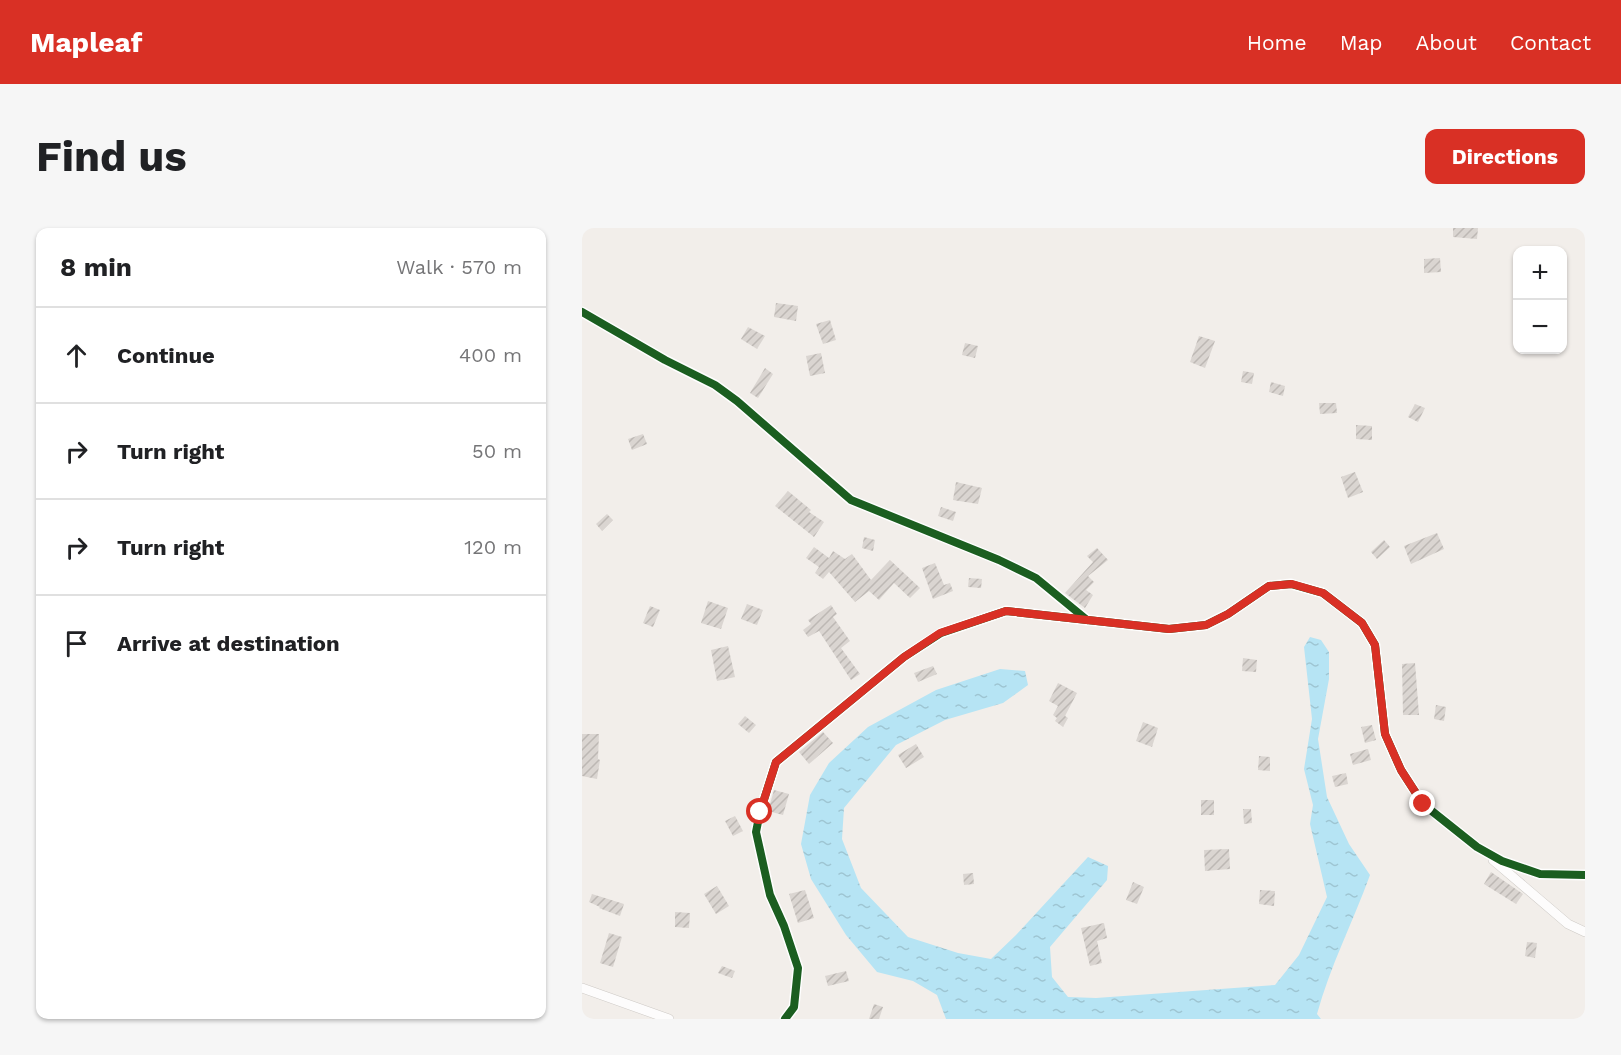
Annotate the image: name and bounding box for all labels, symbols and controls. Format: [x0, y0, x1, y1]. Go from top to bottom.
text: Mapleaf [30, 26, 142, 59]
text: Home [1247, 30, 1307, 55]
text: Map [1340, 30, 1383, 55]
text: About [1416, 30, 1477, 55]
text: Contact [1510, 30, 1591, 55]
button: Directions [1425, 129, 1585, 184]
text: Find us [36, 132, 187, 181]
map controls [1513, 246, 1567, 354]
button: + [1513, 246, 1567, 300]
text: 8 min [60, 252, 132, 282]
text: Walk · 570 m [396, 255, 522, 279]
button: − [1513, 300, 1567, 354]
icon: ahead [60, 339, 93, 372]
text: Continue [117, 343, 215, 368]
text: 400 m [459, 343, 522, 367]
icon: right [60, 435, 93, 468]
text: Turn right [117, 439, 224, 464]
text: 50 m [472, 439, 522, 463]
icon: right [60, 531, 93, 564]
text: Turn right [117, 535, 224, 560]
text: 120 m [464, 535, 522, 559]
icon: arrive [60, 627, 93, 660]
text: Arrive at destination [117, 631, 340, 656]
route end [1409, 790, 1435, 816]
route start [746, 798, 772, 824]

